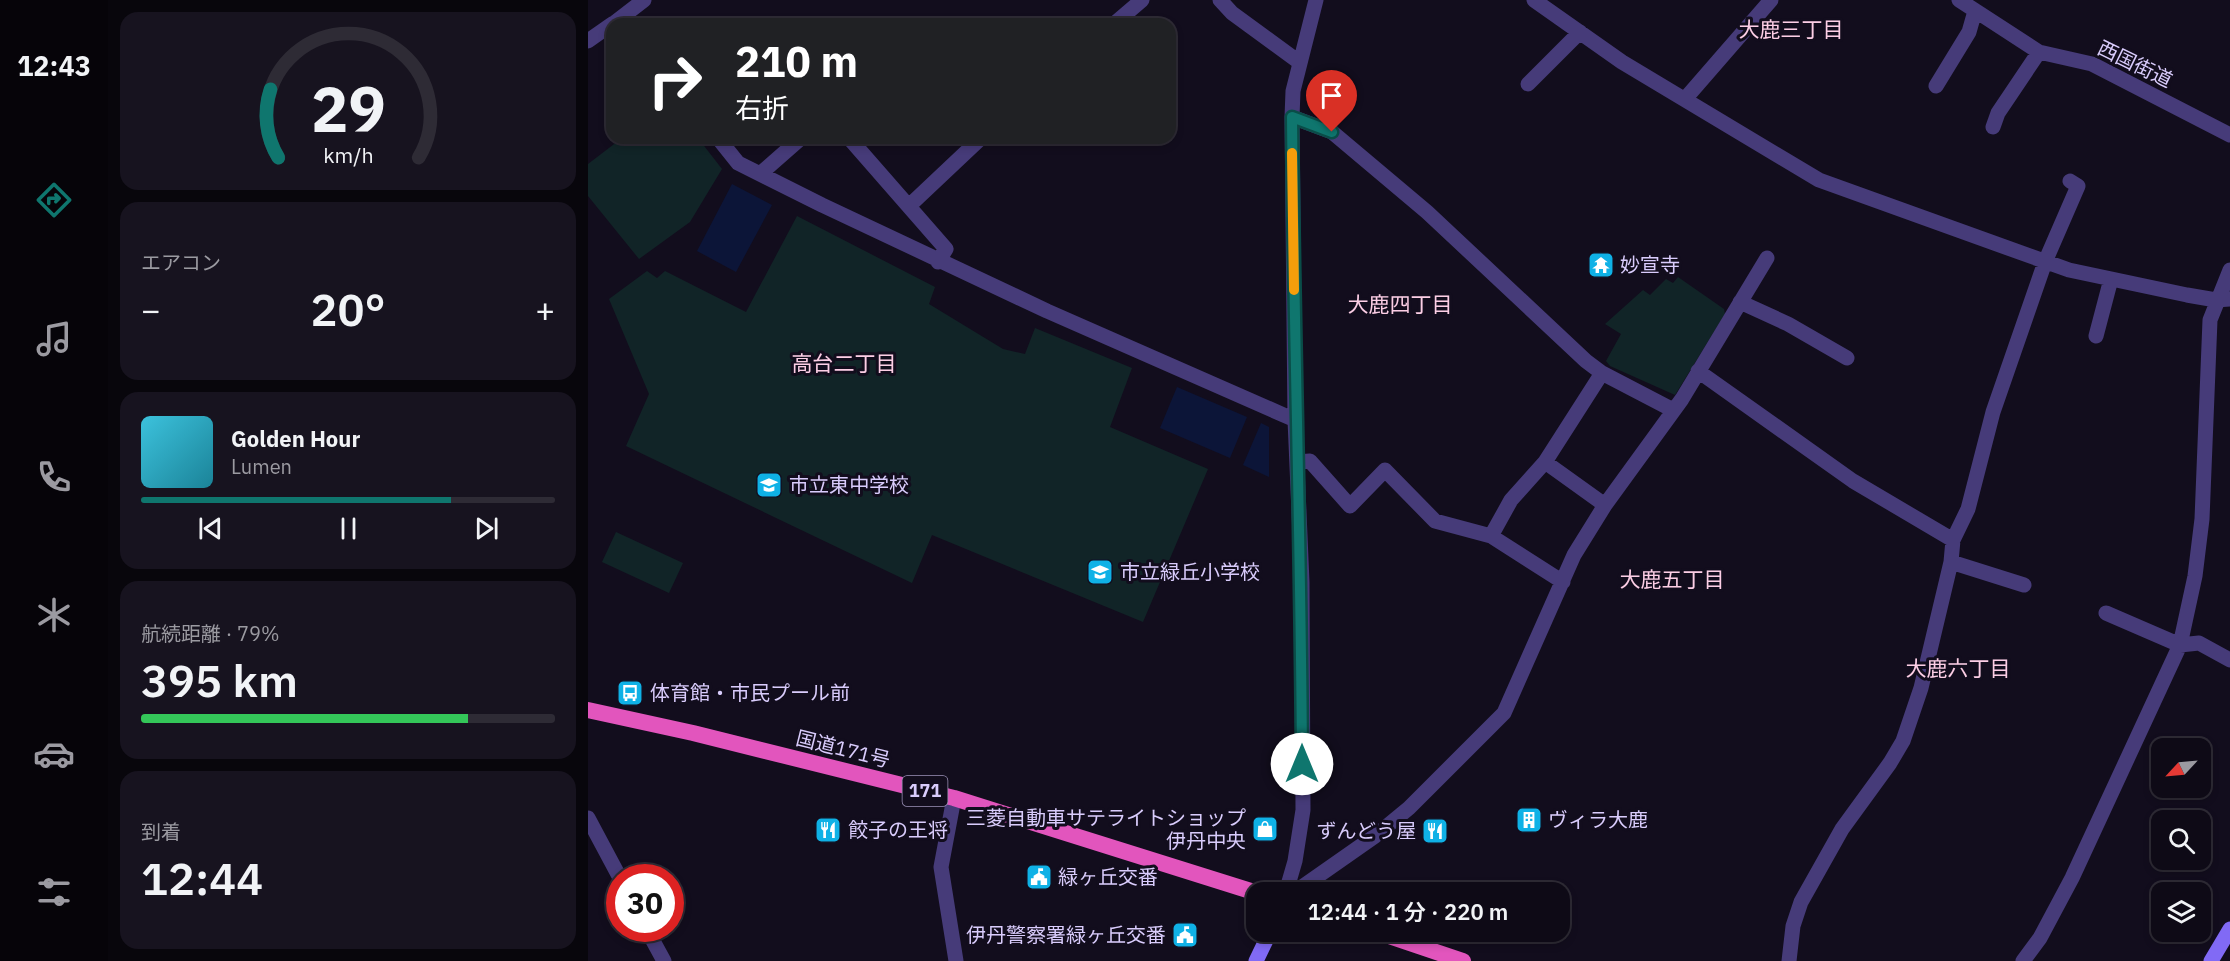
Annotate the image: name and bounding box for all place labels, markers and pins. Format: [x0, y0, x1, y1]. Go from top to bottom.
pin [1306, 70, 1357, 132]
temple icon: 妙宣寺 [1586, 250, 1616, 280]
place label: 妙宣寺 [1620, 251, 1680, 278]
school or university icon: 市立東中学校 [754, 470, 784, 500]
place label: 市立東中学校 [789, 471, 909, 498]
school or university icon: 市立緑丘小学校 [1085, 557, 1115, 587]
place label: 市立緑丘小学校 [1120, 558, 1260, 585]
bus stop icon: 体育館・市民プール前 [615, 678, 645, 708]
place label: 体育館・市民プール前 [650, 679, 850, 706]
place label: 三菱自動車サテライトショップ 伊丹中央 [966, 804, 1246, 854]
building icon: ヴィラ大鹿 [1514, 805, 1544, 835]
place label: ヴィラ大鹿 [1548, 806, 1648, 833]
shop icon: 三菱自動車サテライトショップ 伊丹中央 [1250, 814, 1280, 844]
restaurant icon: 餃子の王将 [813, 815, 843, 845]
place label: 餃子の王将 [848, 816, 948, 843]
restaurant icon: ずんどう屋 [1420, 816, 1450, 846]
place label: ずんどう屋 [1317, 817, 1416, 844]
public building icon: 緑ヶ丘交番 [1024, 862, 1054, 892]
place label: 緑ヶ丘交番 [1058, 863, 1158, 890]
public building icon: 伊丹警察署緑ヶ丘交番 [1170, 920, 1200, 950]
place label: 伊丹警察署緑ヶ丘交番 [966, 921, 1166, 948]

